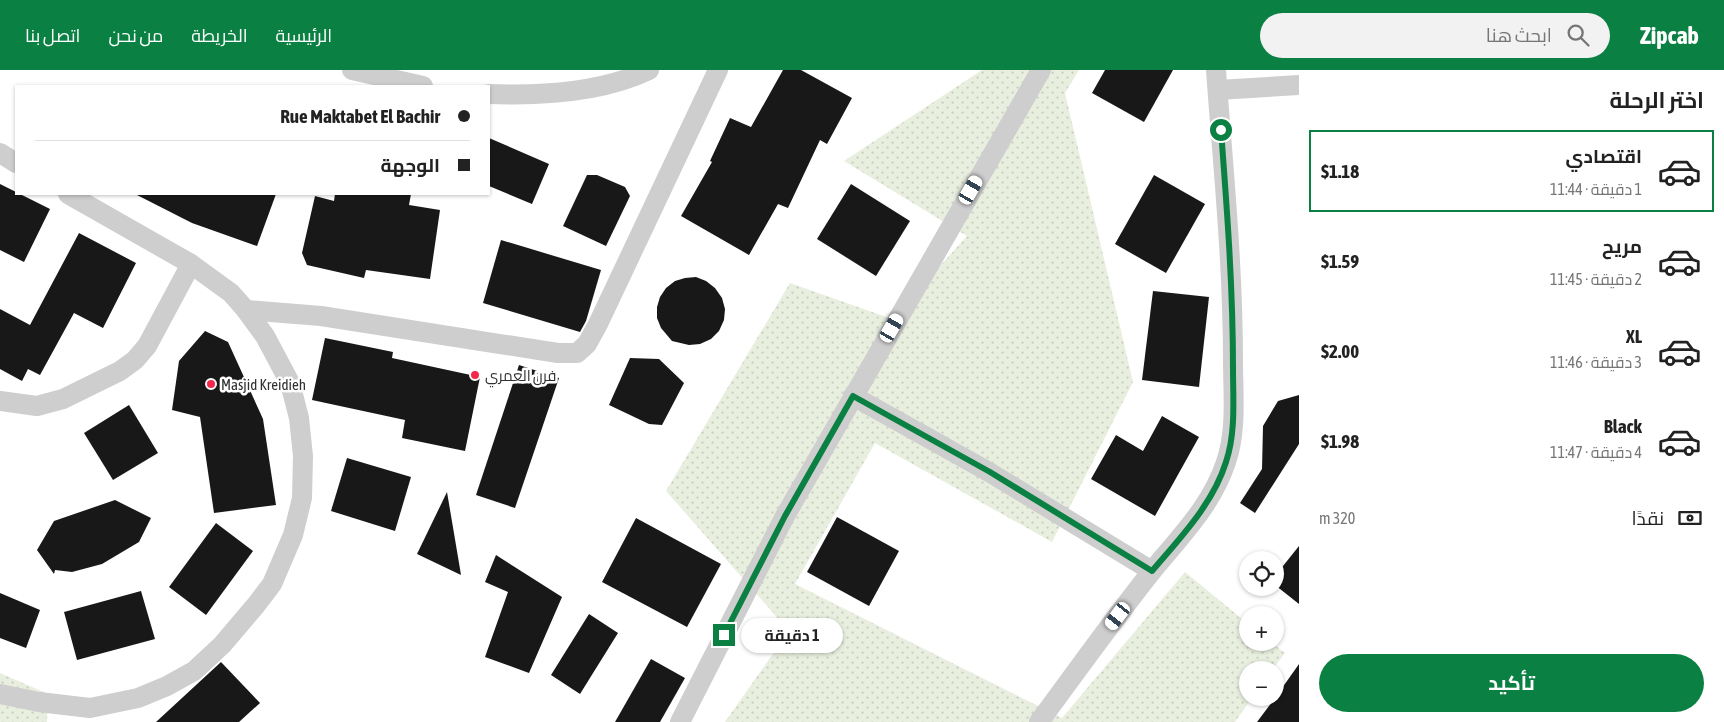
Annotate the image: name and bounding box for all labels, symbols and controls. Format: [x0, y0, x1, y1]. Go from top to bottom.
search box [1260, 13, 1610, 58]
icon: search [1564, 21, 1592, 49]
text: Zipcab [1640, 22, 1699, 49]
text: ابحث هنا [1486, 24, 1552, 46]
text: اتصل بنا [25, 25, 80, 46]
text: من نحن [108, 25, 163, 46]
text: الخريطة [191, 25, 248, 46]
text: الرئيسية [276, 25, 332, 46]
text: اختر الرحلة [1610, 87, 1704, 113]
text: Rue Maktabet El Bachir [280, 105, 440, 127]
route start [1210, 119, 1232, 141]
text: اقتصادي [1566, 145, 1642, 167]
icon: car [1657, 149, 1702, 194]
text: الوجهة [380, 154, 440, 176]
text: $1.18 [1321, 160, 1359, 182]
car [957, 173, 984, 207]
text: 1 دقيقة · 11:44 [1550, 180, 1642, 198]
text: مريح [1602, 235, 1642, 257]
icon: car [1657, 239, 1702, 284]
text: $1.59 [1321, 250, 1359, 272]
text: 2 دقيقة · 11:45 [1550, 270, 1642, 288]
car [878, 311, 905, 345]
text: XL [1626, 325, 1642, 347]
icon: car [1657, 329, 1702, 374]
text: $2.00 [1321, 340, 1359, 362]
text: 3 دقيقة · 11:46 [1550, 353, 1642, 371]
place label: فرن العمري [485, 367, 556, 388]
marker: فرن العمري [469, 369, 481, 381]
place label: Masjid Kreidieh [221, 376, 306, 393]
marker: Masjid Kreidieh [205, 378, 217, 390]
text: Black [1604, 415, 1642, 437]
icon: car [1657, 419, 1702, 464]
text: $1.98 [1321, 430, 1359, 452]
text: 4 دقيقة · 11:47 [1550, 443, 1642, 461]
icon: cash [1676, 504, 1704, 532]
text: نقدًا [1632, 507, 1664, 529]
text: 320 m [1319, 509, 1355, 527]
map controls [1239, 551, 1284, 706]
button: locate [1239, 551, 1284, 596]
car [1102, 600, 1133, 632]
button: + [1239, 606, 1284, 651]
callout: 1 دقيقة [742, 618, 844, 652]
route end [713, 624, 735, 646]
text: 1 دقيقة [765, 626, 819, 644]
button: تأكيد [1319, 654, 1704, 712]
button: − [1239, 661, 1284, 706]

